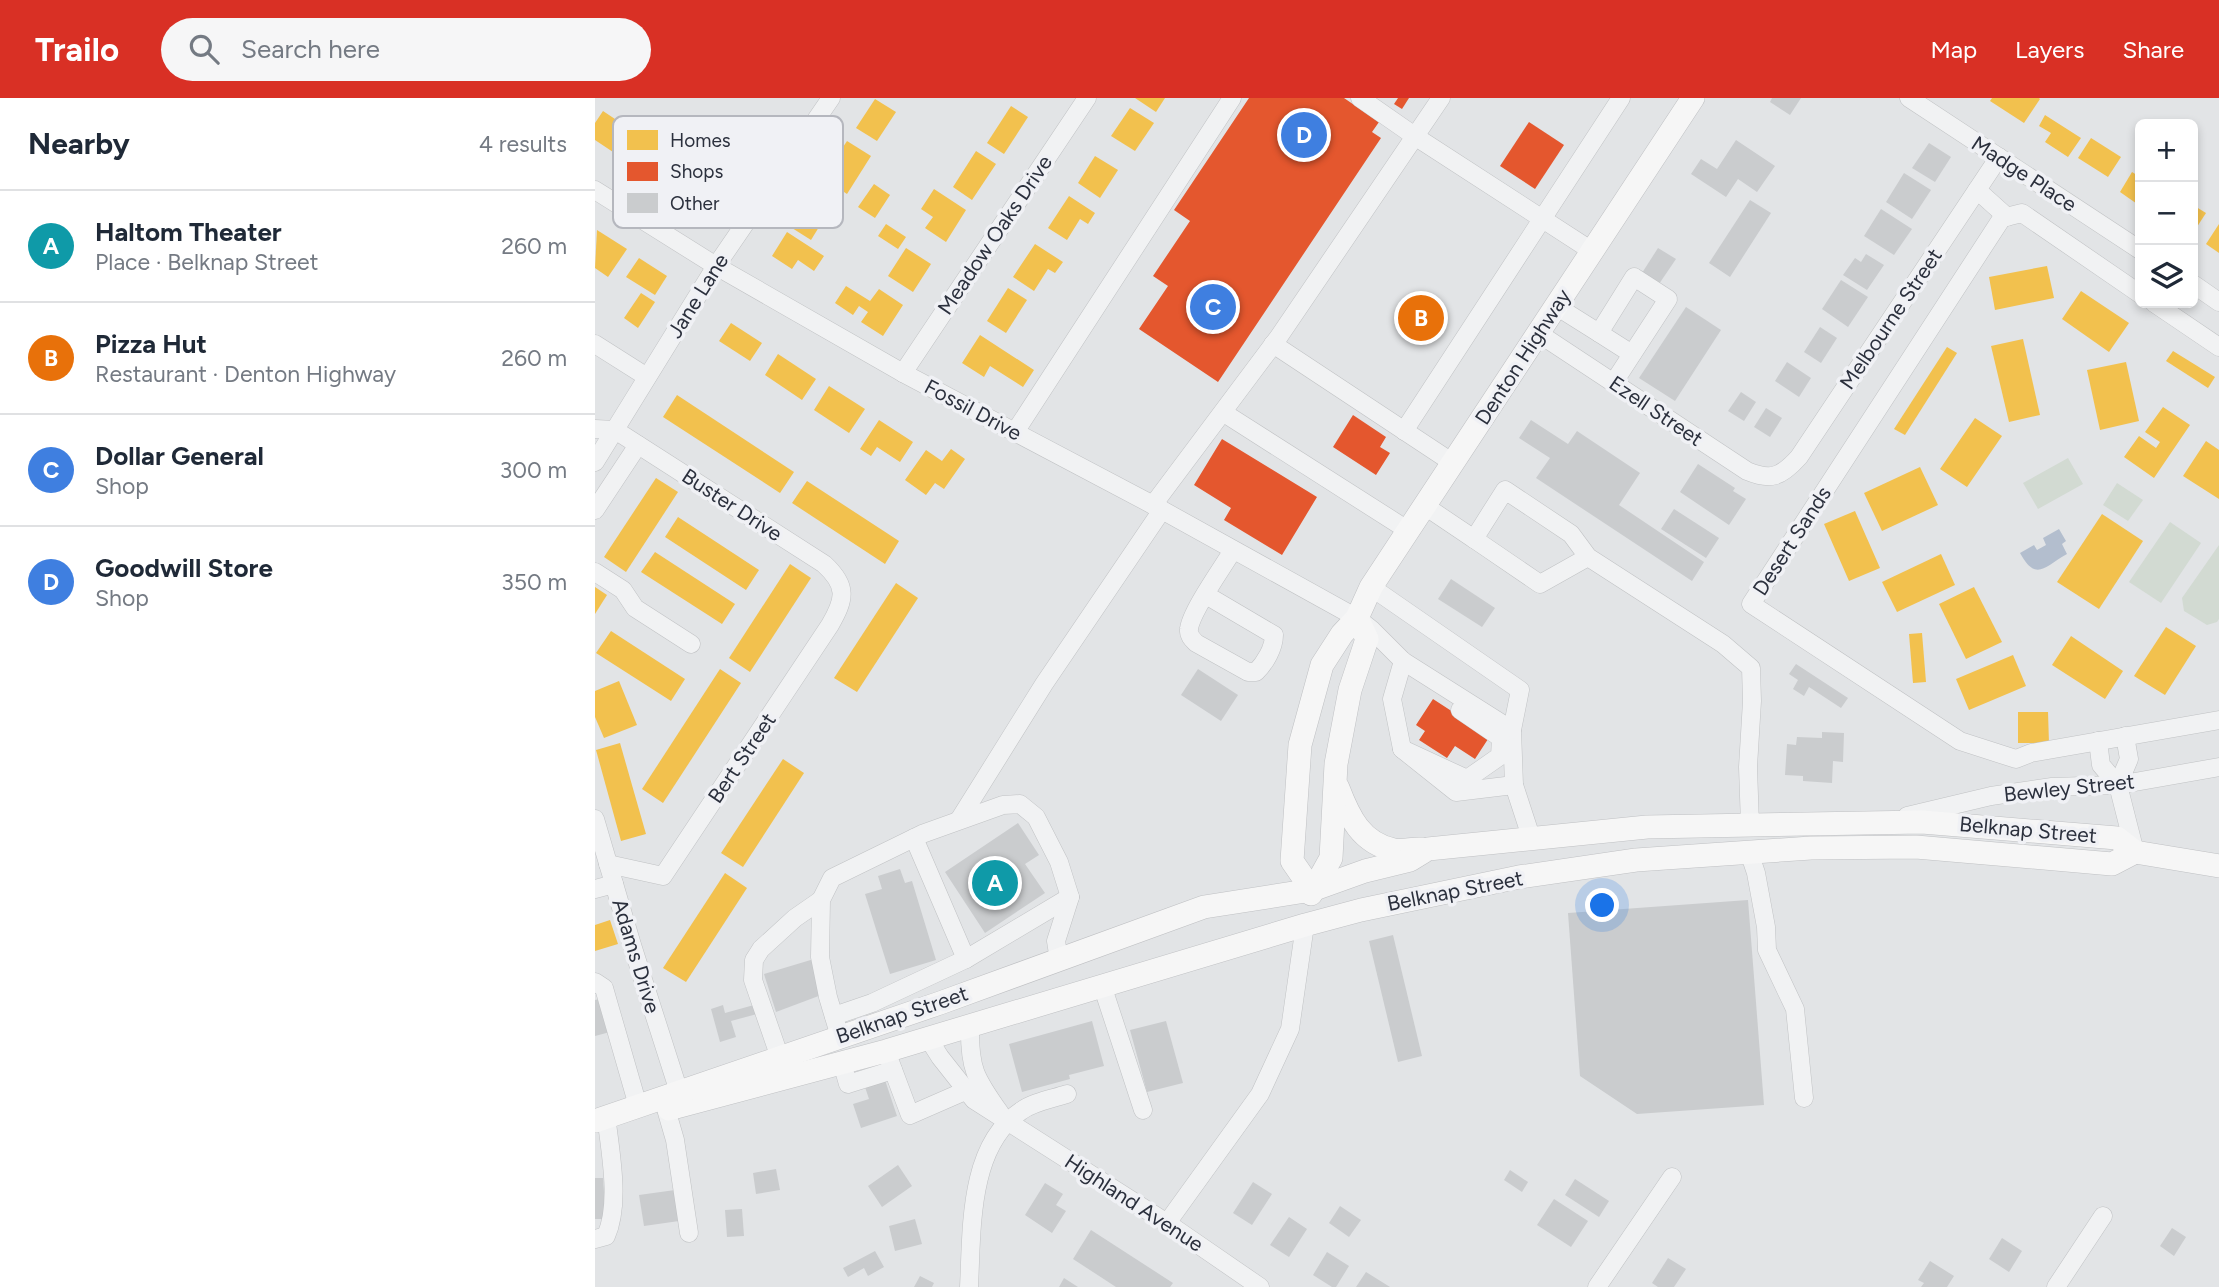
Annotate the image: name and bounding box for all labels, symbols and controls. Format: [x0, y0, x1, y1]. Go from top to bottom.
search box [161, 18, 651, 81]
text: Trailo [35, 30, 119, 69]
icon: search [185, 30, 223, 68]
text: Search here [241, 33, 380, 65]
text: Map [1930, 35, 1977, 64]
text: Layers [2015, 35, 2084, 64]
text: Share [2122, 35, 2184, 64]
pin: D [1281, 109, 1327, 161]
legend [613, 116, 843, 228]
map controls [2135, 119, 2198, 308]
button: + [2135, 119, 2198, 182]
text: Nearby [28, 125, 130, 162]
text: Homes [670, 129, 731, 152]
text: 4 results [479, 130, 567, 158]
street label: Madge Place [1967, 130, 2081, 217]
street label: Meadow Oaks Drive [932, 150, 1057, 319]
text: Shops [670, 160, 724, 183]
button: − [2135, 182, 2198, 245]
text: Other [670, 192, 720, 215]
text: Haltom Theater [95, 216, 282, 248]
text: A [43, 232, 59, 260]
text: 260 m [501, 232, 567, 260]
street label: Melbourne Street [1834, 244, 1947, 394]
button: layers [2135, 245, 2198, 308]
text: Place · Belknap Street [95, 248, 318, 276]
street label: Jane Lane [662, 249, 733, 343]
pin: C [1190, 281, 1236, 333]
street label: Denton Highway [1469, 284, 1576, 429]
pin: B [1398, 292, 1444, 344]
text: Pizza Hut [95, 328, 207, 360]
text: B [44, 344, 58, 372]
text: 260 m [501, 344, 567, 372]
text: Restaurant · Denton Highway [95, 360, 396, 388]
street label: Ezell Street [1605, 370, 1708, 451]
street label: Fossil Drive [920, 374, 1026, 446]
text: Dollar General [95, 440, 264, 472]
text: C [43, 456, 59, 484]
text: 300 m [500, 456, 567, 484]
street label: Buster Drive [677, 463, 787, 546]
text: Shop [95, 472, 149, 500]
street label: Desert Sands [1747, 482, 1836, 600]
text: Goodwill Store [95, 552, 273, 584]
text: D [43, 568, 59, 596]
text: 350 m [501, 568, 567, 596]
text: Shop [95, 584, 149, 612]
street label: Bert Street [702, 708, 781, 808]
street label: Bewley Street [2002, 768, 2136, 807]
street label: Belknap Street [1958, 811, 2098, 848]
pin: A [972, 857, 1018, 909]
street label: Belknap Street [1385, 865, 1525, 916]
your location [1585, 888, 1619, 922]
street label: Adams Drive [607, 896, 666, 1016]
street label: Belknap Street [833, 980, 971, 1049]
street label: Highland Avenue [1060, 1148, 1208, 1257]

